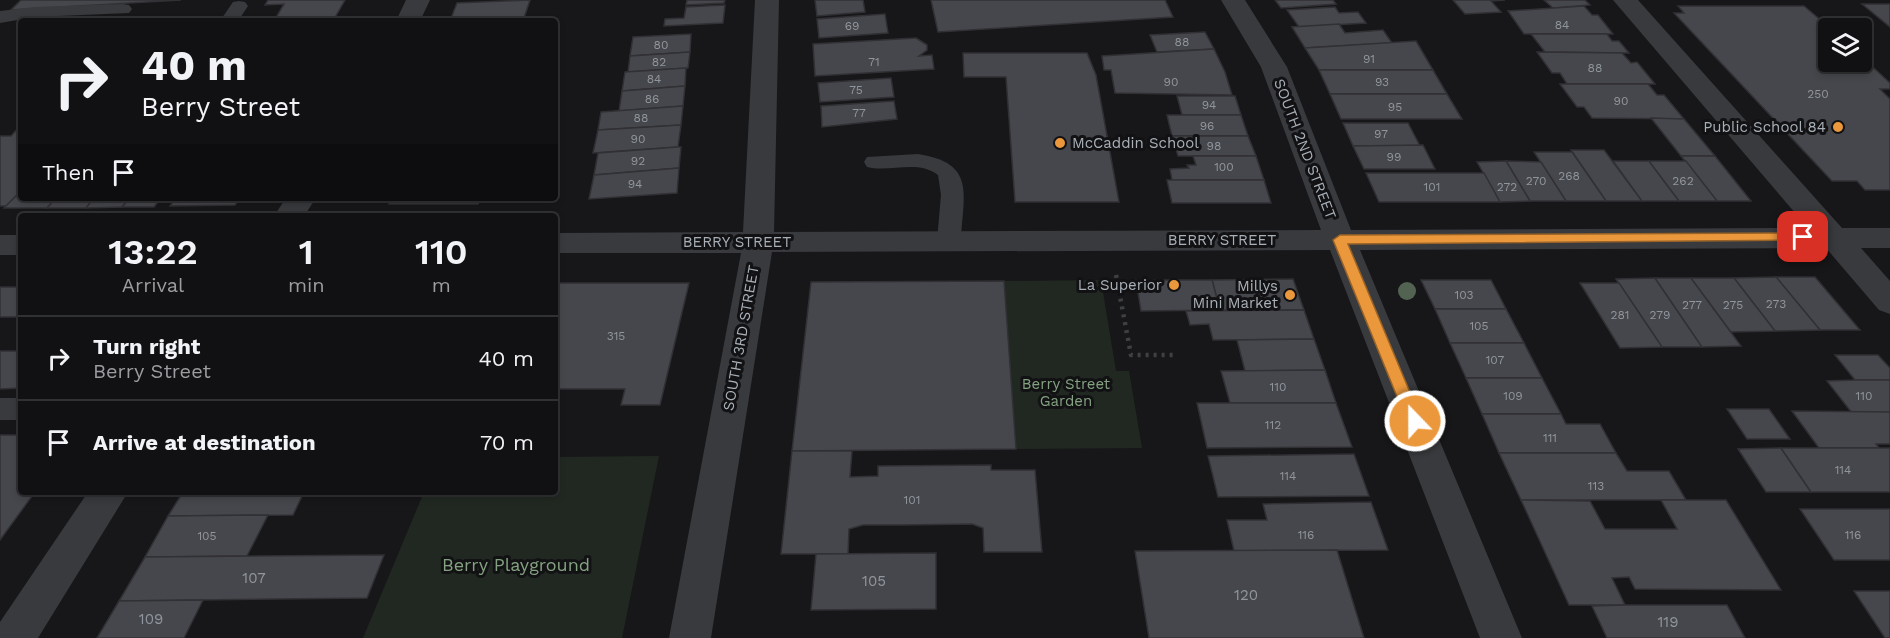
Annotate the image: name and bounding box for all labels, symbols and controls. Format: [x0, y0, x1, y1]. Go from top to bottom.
house number: 84 [1555, 18, 1569, 32]
map controls [1818, 18, 1872, 72]
button: layers [1818, 18, 1872, 72]
house number: 69 [845, 19, 859, 33]
house number: 88 [1175, 35, 1189, 49]
house number: 80 [654, 38, 668, 52]
text: 40 m [141, 41, 247, 90]
icon: right [42, 42, 120, 120]
house number: 91 [1363, 52, 1375, 66]
house number: 82 [652, 55, 666, 69]
house number: 71 [868, 55, 880, 69]
house number: 88 [1588, 61, 1602, 75]
house number: 84 [647, 72, 661, 86]
house number: 90 [1164, 75, 1178, 89]
house number: 93 [1375, 75, 1389, 89]
street label: SOUTH 2ND STREET [1270, 76, 1340, 222]
house number: 75 [849, 83, 863, 97]
house number: 250 [1807, 87, 1829, 101]
text: Berry Street [141, 91, 300, 123]
house number: 86 [645, 92, 659, 106]
house number: 90 [1614, 94, 1628, 108]
house number: 94 [1202, 98, 1216, 112]
house number: 95 [1388, 100, 1402, 114]
house number: 77 [852, 106, 866, 120]
house number: 88 [634, 111, 648, 125]
place label: Public School 84 [1703, 118, 1826, 136]
house number: 96 [1200, 119, 1214, 133]
marker: Public School 84 [1831, 120, 1845, 134]
house number: 97 [1374, 127, 1388, 141]
house number: 90 [631, 132, 645, 146]
place label: McCaddin School [1072, 134, 1199, 152]
marker: McCaddin School [1053, 136, 1067, 150]
house number: 98 [1207, 139, 1221, 153]
house number: 99 [1387, 150, 1401, 164]
house number: 92 [631, 154, 645, 168]
icon: arrive [107, 156, 140, 189]
text: Then [42, 160, 95, 185]
house number: 100 [1214, 160, 1234, 174]
house number: 268 [1558, 169, 1580, 183]
house number: 270 [1526, 174, 1546, 188]
house number: 262 [1672, 174, 1694, 188]
house number: 94 [628, 177, 642, 191]
house number: 101 [1424, 180, 1440, 194]
house number: 272 [1497, 180, 1517, 194]
pin [1777, 211, 1828, 262]
icon: arrive [1786, 220, 1819, 253]
text: 13:22 [108, 231, 198, 273]
text: 1 [299, 231, 314, 273]
text: 110 [415, 231, 468, 273]
street label: BERRY STREET [1168, 231, 1276, 249]
street label: BERRY STREET [683, 233, 791, 251]
street label: SOUTH 3RD STREET [719, 264, 763, 412]
text: Arrival [122, 273, 184, 297]
text: min [288, 273, 325, 297]
text: m [432, 273, 451, 297]
place label: La Superior [1078, 276, 1162, 294]
place label: Millys Mini Market [1193, 277, 1279, 312]
marker: La Superior [1167, 278, 1181, 292]
marker: Millys Mini Market [1283, 288, 1297, 302]
house number: 103 [1455, 288, 1473, 302]
house number: 273 [1766, 297, 1786, 311]
house number: 277 [1682, 298, 1702, 312]
house number: 275 [1723, 298, 1743, 312]
house number: 281 [1610, 308, 1630, 322]
house number: 279 [1650, 308, 1670, 322]
house number: 105 [1469, 319, 1489, 333]
house number: 315 [607, 329, 625, 343]
text: Turn right [93, 334, 200, 359]
icon: right [42, 342, 75, 375]
text: 40 m [478, 346, 534, 371]
house number: 107 [1486, 353, 1505, 367]
text: Berry Street [93, 359, 211, 383]
park label: Berry Street Garden [1022, 375, 1111, 410]
house number: 110 [1270, 380, 1286, 394]
position arrow [1383, 389, 1447, 453]
house number: 109 [1503, 389, 1523, 403]
house number: 110 [1856, 389, 1872, 403]
house number: 112 [1265, 418, 1281, 432]
icon: arrive [42, 426, 75, 459]
text: Arrive at destination [93, 430, 316, 455]
text: 70 m [480, 430, 534, 455]
house number: 111 [1543, 431, 1557, 445]
house number: 114 [1835, 463, 1851, 477]
house number: 114 [1280, 469, 1296, 483]
house number: 113 [1588, 479, 1604, 493]
house number: 101 [904, 493, 920, 507]
house number: 116 [1298, 528, 1314, 542]
house number: 116 [1845, 528, 1861, 542]
house number: 105 [197, 529, 217, 543]
park label: Berry Playground [442, 554, 590, 575]
house number: 107 [242, 569, 266, 587]
house number: 105 [862, 572, 886, 590]
house number: 120 [1234, 586, 1258, 604]
house number: 109 [139, 610, 163, 628]
house number: 119 [1658, 613, 1678, 631]

